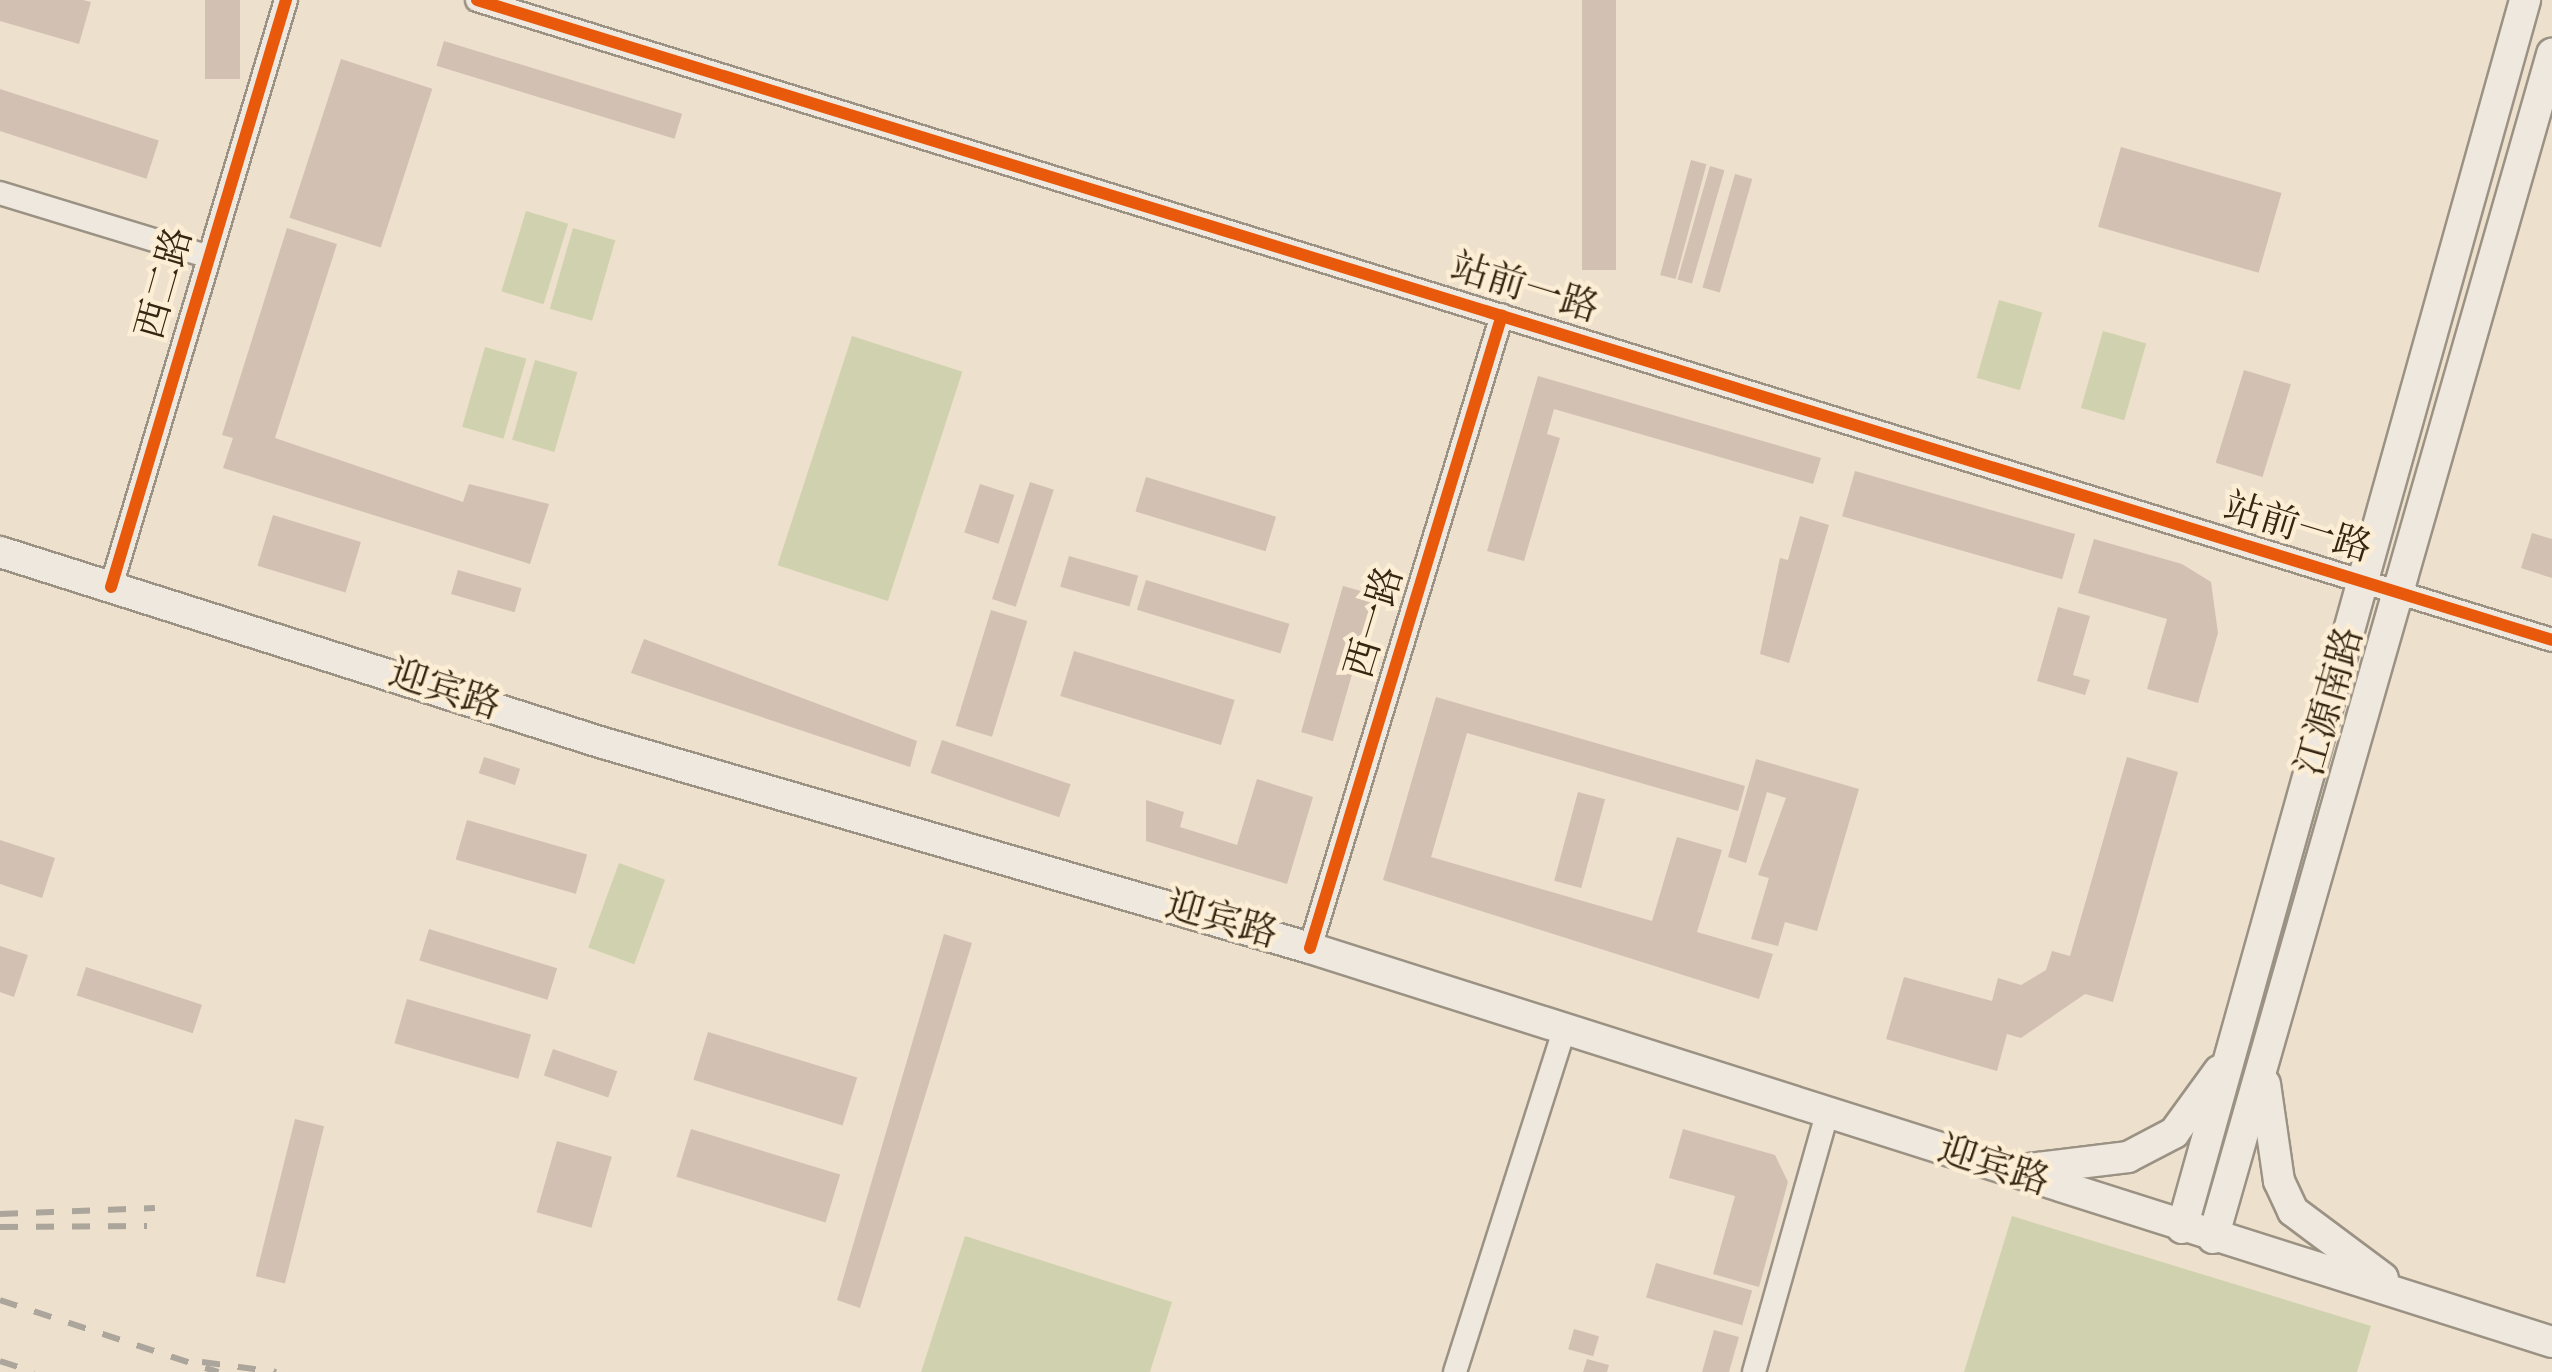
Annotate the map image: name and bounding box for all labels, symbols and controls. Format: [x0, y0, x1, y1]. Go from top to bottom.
street label: 西二路 [129, 223, 205, 345]
street label: 站前一路 [1445, 246, 1603, 334]
street label: 站前一路 [2218, 486, 2376, 574]
street label: 西一路 [1339, 562, 1415, 684]
street label: 江源南路 [2289, 623, 2375, 781]
street label: 迎宾路 [383, 653, 505, 731]
street label: 迎宾路 [1160, 884, 1282, 960]
street label: 迎宾路 [1932, 1129, 2054, 1207]

